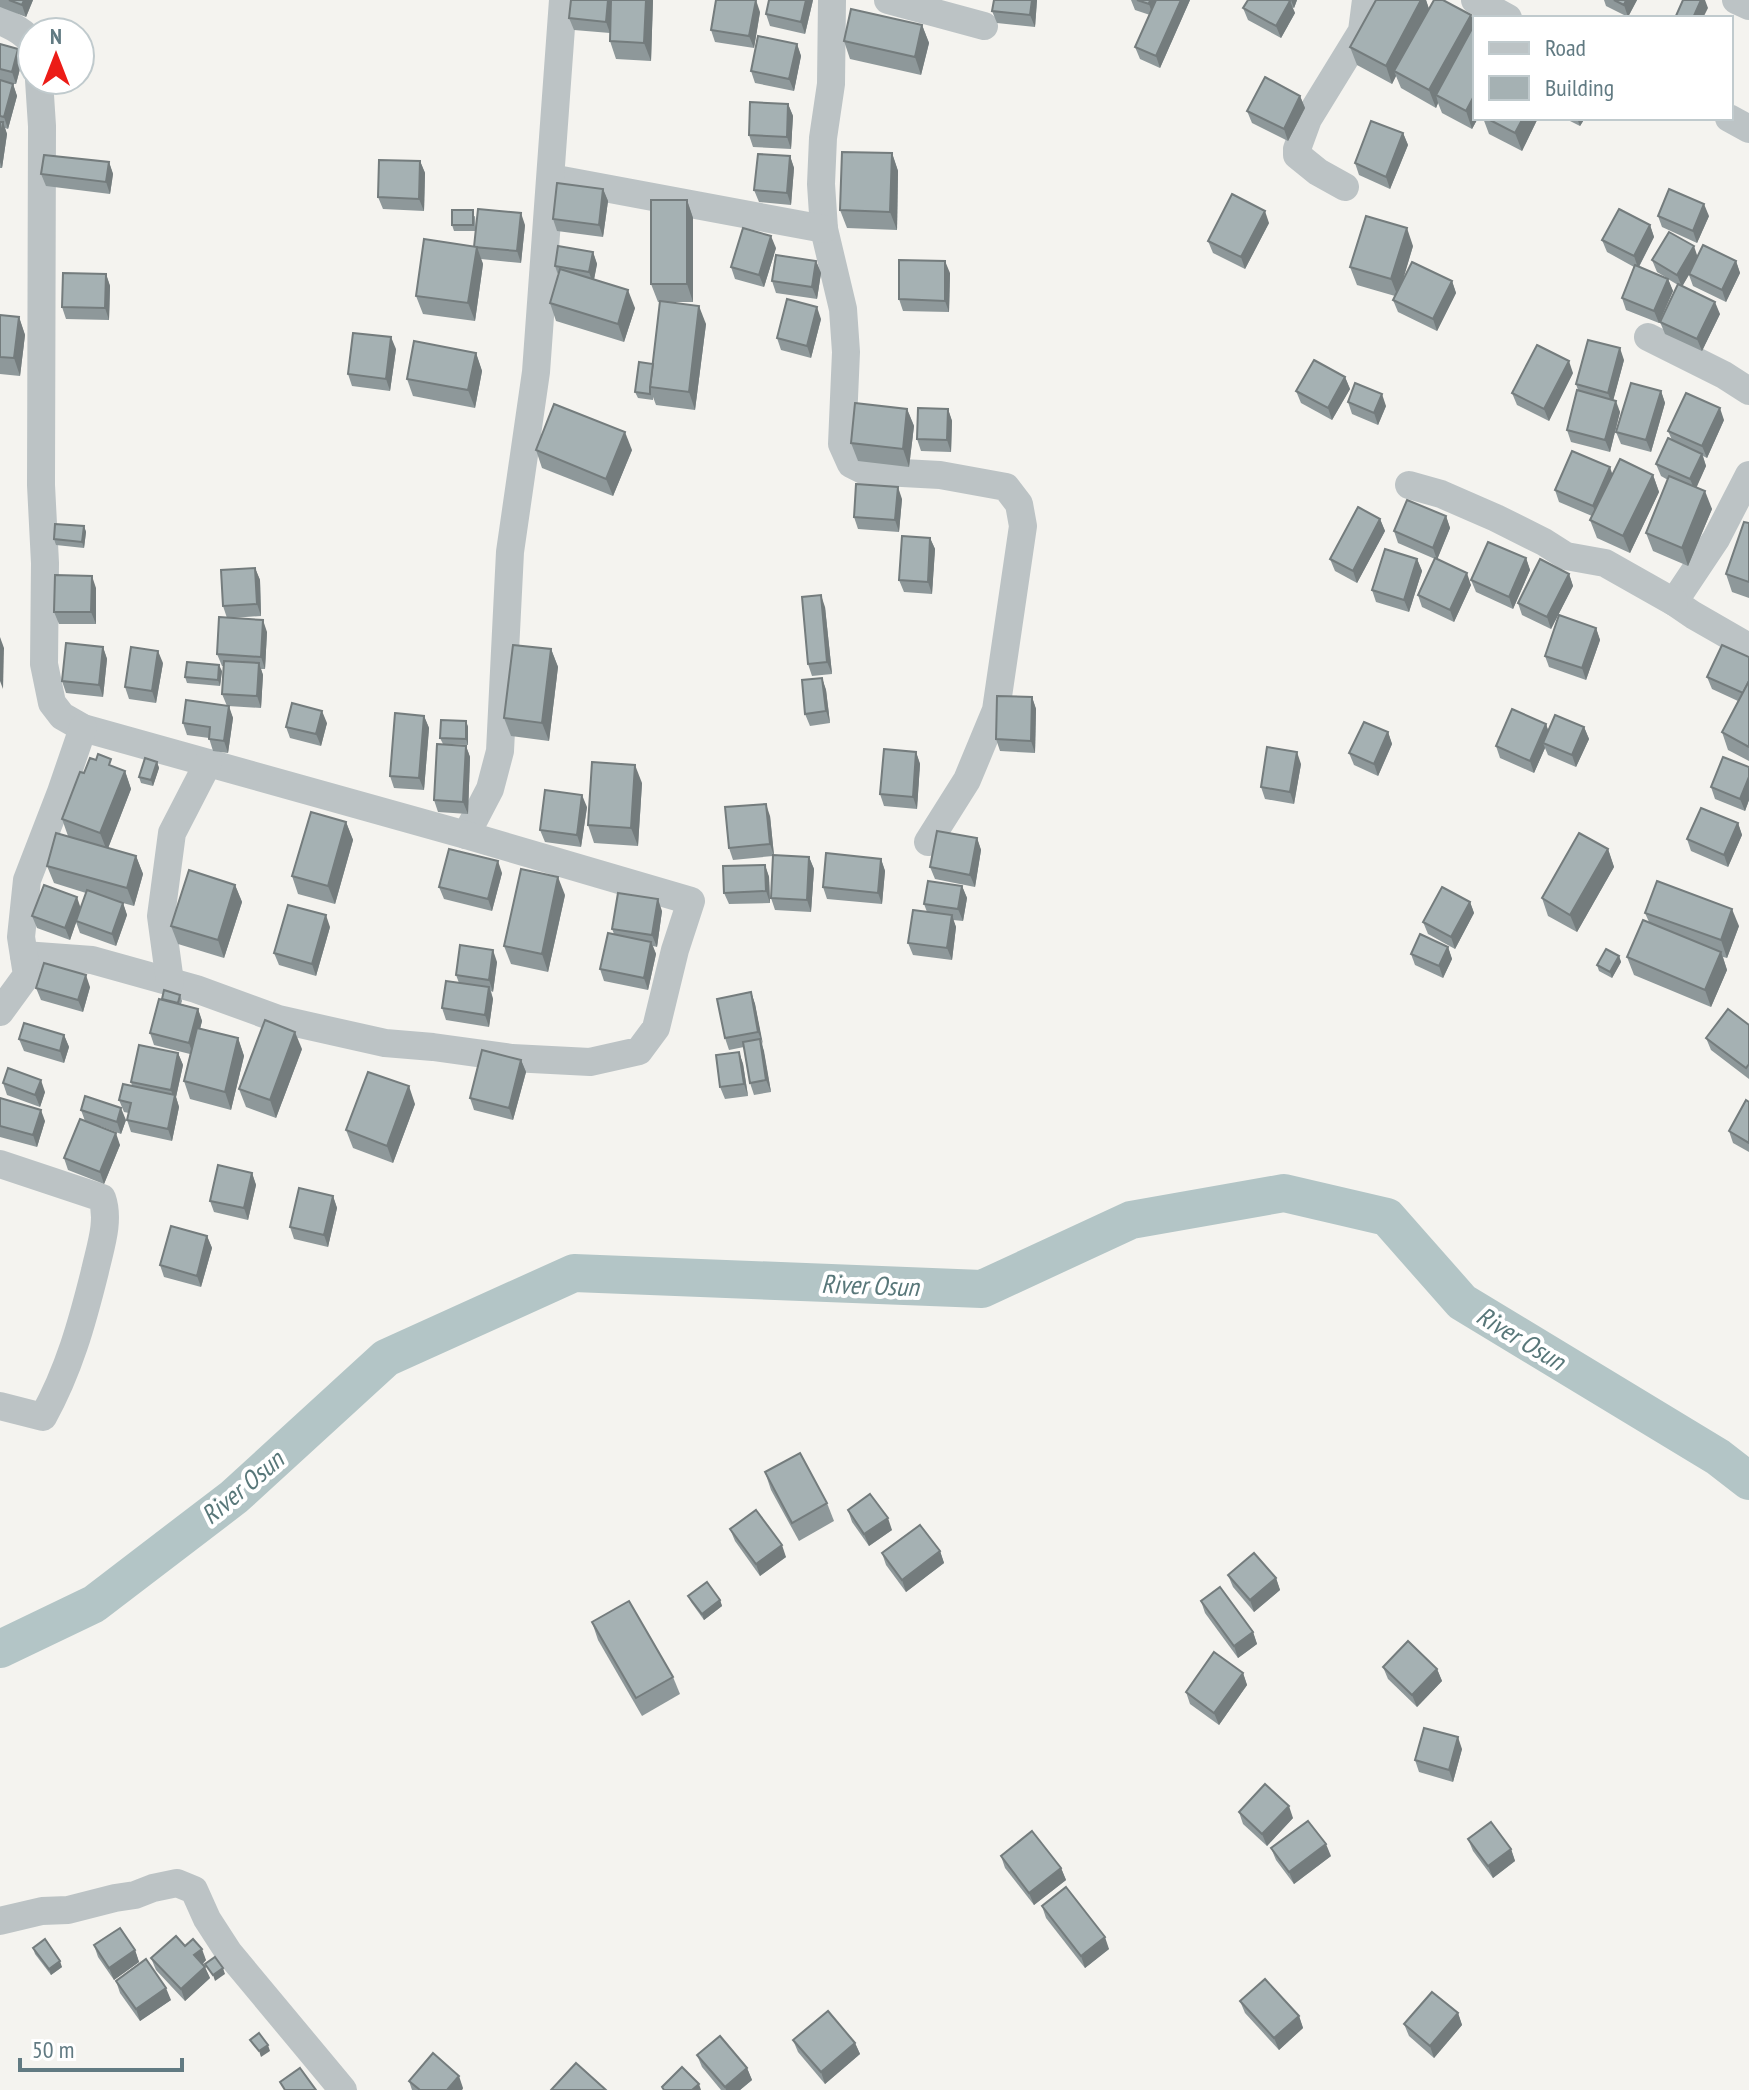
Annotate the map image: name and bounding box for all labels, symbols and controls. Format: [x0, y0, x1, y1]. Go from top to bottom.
north arrow [16, 16, 96, 96]
legend [1473, 16, 1733, 120]
text: N [50, 22, 62, 50]
text: Road [1545, 32, 1586, 63]
text: Building [1545, 72, 1614, 103]
water label: River Osun [821, 1267, 921, 1303]
water label: River Osun [1471, 1299, 1573, 1378]
water label: River Osun [194, 1442, 291, 1531]
scale bar [20, 2022, 182, 2072]
text: 50 m [32, 2034, 74, 2065]

